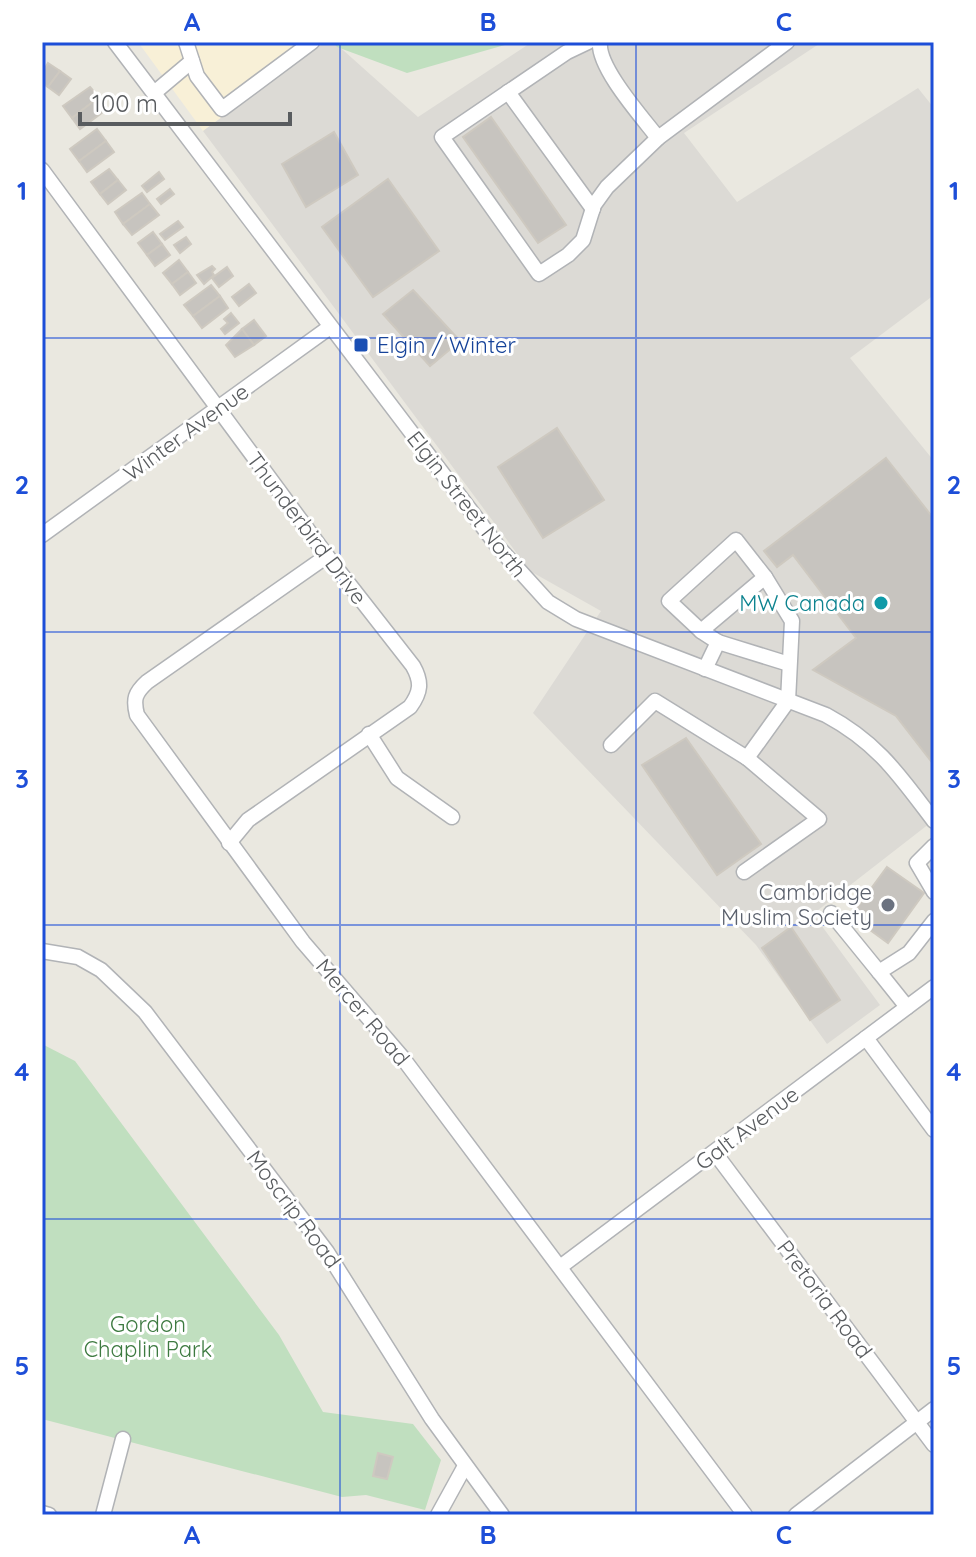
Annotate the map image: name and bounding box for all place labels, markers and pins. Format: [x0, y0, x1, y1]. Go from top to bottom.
place label: Elgin / Winter [377, 331, 516, 359]
marker: Elgin / Winter [352, 336, 370, 354]
place label: MW Canada [739, 589, 865, 617]
marker: MW Canada [872, 594, 890, 612]
place label: Cambridge Muslim Society [721, 878, 872, 931]
marker: Cambridge Muslim Society [879, 896, 897, 914]

